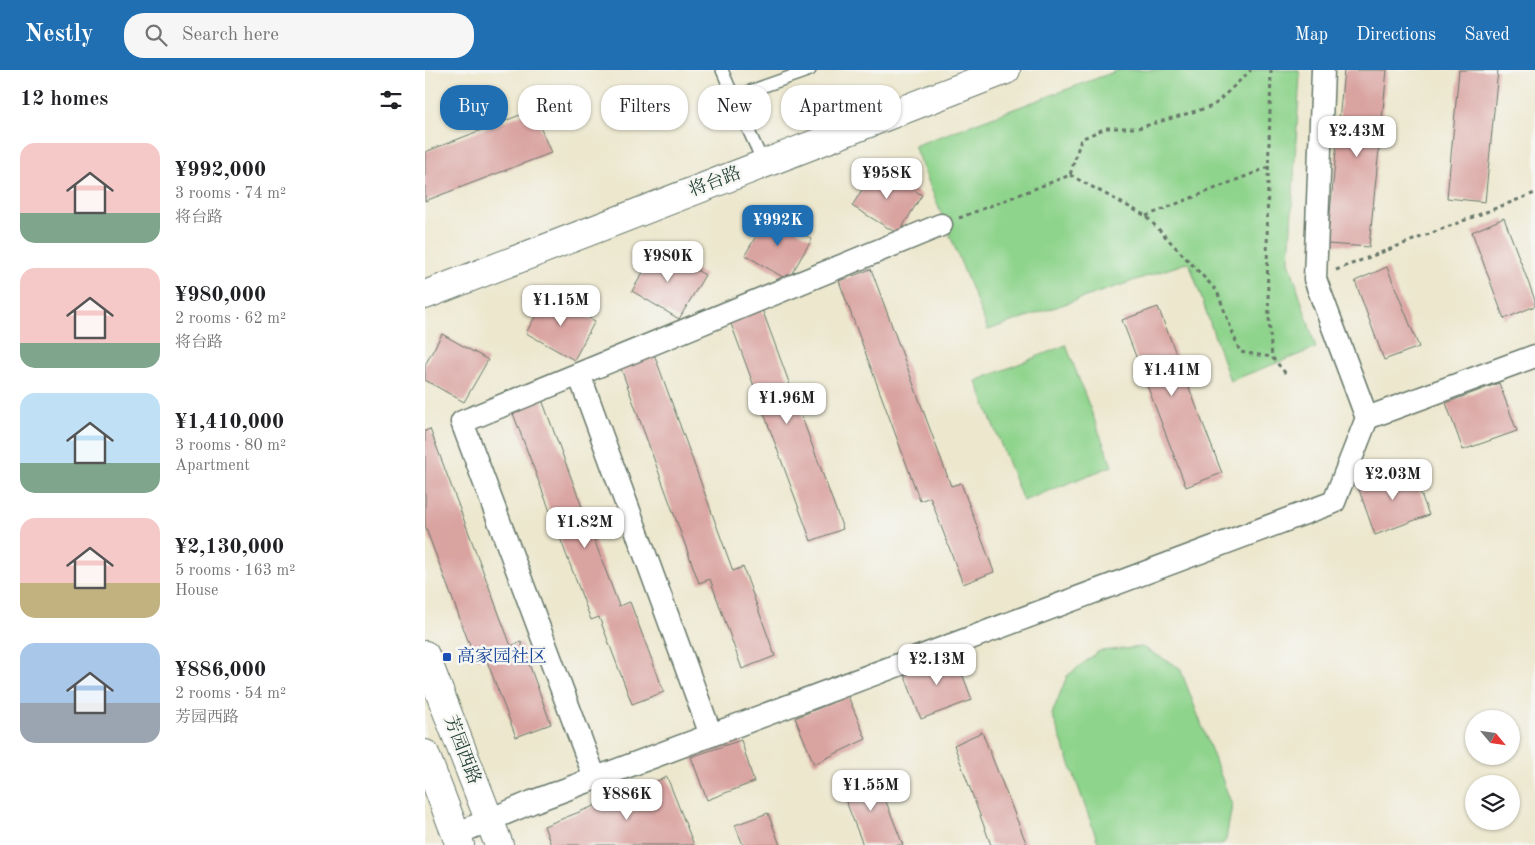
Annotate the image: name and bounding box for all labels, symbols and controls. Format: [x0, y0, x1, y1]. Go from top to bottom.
search box [124, 13, 474, 58]
icon: search [142, 21, 170, 49]
text: Nestly [25, 23, 94, 47]
text: Search here [182, 26, 279, 45]
text: Map [1295, 26, 1328, 44]
text: Directions [1356, 26, 1436, 44]
text: Saved [1464, 26, 1510, 44]
chip: Buy [440, 85, 508, 130]
chip: Rent [518, 85, 591, 130]
chip: Filters [601, 85, 688, 130]
chip: New [698, 85, 771, 130]
chip: Apartment [781, 85, 901, 130]
icon: filters [377, 86, 405, 114]
text: 12 homes [20, 89, 108, 110]
pin: ¥2.43M [1316, 116, 1398, 158]
text: ¥2.43M [1329, 124, 1385, 140]
pin: ¥958K [852, 158, 922, 200]
text: ¥992,000 [175, 160, 266, 181]
street label: 将台路 [686, 162, 743, 200]
icon: home [60, 163, 120, 223]
text: ¥958K [862, 166, 912, 182]
text: 3 rooms · 74 m² [175, 186, 286, 202]
pin: ¥992K [743, 204, 813, 247]
text: 将台路 [175, 210, 223, 226]
text: ¥992K [753, 213, 803, 229]
pin: ¥980K [633, 240, 703, 283]
text: ¥980K [643, 249, 693, 265]
pin: ¥1.15M [520, 284, 602, 327]
text: ¥980,000 [175, 285, 266, 306]
icon: home [60, 288, 120, 348]
text: ¥1.15M [533, 293, 589, 309]
text: 2 rooms · 62 m² [175, 311, 286, 327]
text: 将台路 [175, 335, 223, 351]
pin: ¥1.41M [1131, 354, 1213, 397]
text: ¥1.41M [1144, 363, 1200, 379]
pin: ¥1.96M [746, 382, 828, 425]
text: ¥1.96M [759, 391, 815, 407]
text: ¥1,410,000 [175, 412, 284, 433]
icon: home [60, 413, 120, 473]
text: 3 rooms · 80 m² [175, 438, 286, 454]
text: Apartment [175, 458, 250, 474]
pin: ¥2.03M [1352, 458, 1434, 501]
text: ¥2.03M [1365, 467, 1421, 483]
pin: ¥1.82M [544, 506, 626, 549]
text: ¥1.82M [557, 515, 613, 531]
text: ¥2,130,000 [175, 537, 284, 558]
icon: home [60, 538, 120, 598]
text: 5 rooms · 163 m² [175, 563, 295, 579]
text: House [175, 583, 218, 599]
pin: ¥2.13M [896, 644, 978, 686]
place label: 高家园社区 [457, 646, 547, 666]
marker: 高家园社区 [441, 651, 453, 663]
text: ¥2.13M [909, 652, 965, 668]
text: ¥886,000 [175, 660, 266, 681]
icon: home [60, 663, 120, 723]
text: 2 rooms · 54 m² [175, 686, 286, 702]
text: 芳园西路 [175, 710, 239, 726]
north arrow [1465, 710, 1520, 765]
map controls [1465, 710, 1520, 830]
street label: 芳园西路 [441, 712, 485, 787]
pin: ¥1.55M [830, 770, 912, 812]
button: layers [1465, 775, 1520, 830]
pin: ¥886K [592, 778, 662, 821]
text: ¥1.55M [843, 778, 899, 794]
text: ¥886K [602, 787, 652, 803]

